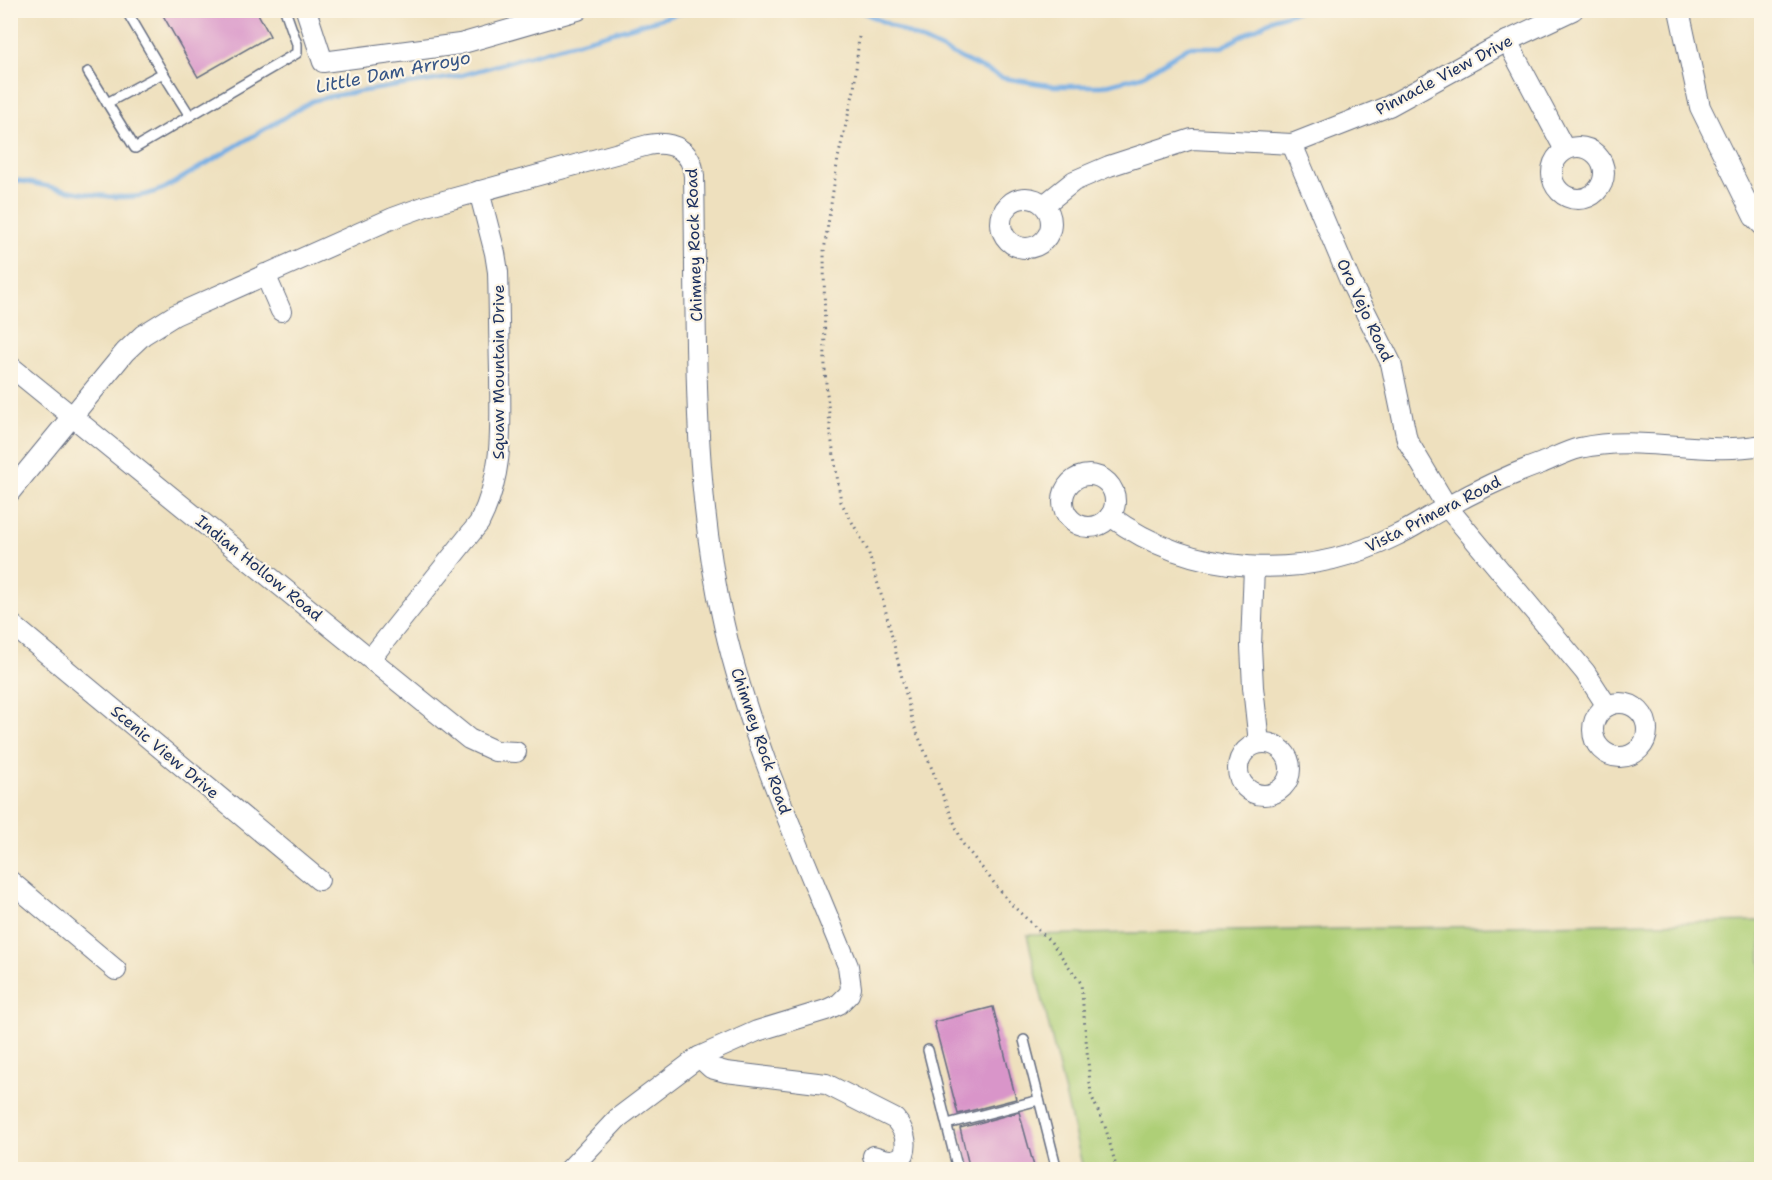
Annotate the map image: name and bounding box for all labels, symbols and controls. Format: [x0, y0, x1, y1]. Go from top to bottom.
street label: Pinnacle View Drive [1372, 30, 1516, 120]
water label: Little Dam Arroyo [313, 45, 473, 99]
street label: Chimney Rock Road [681, 168, 707, 322]
street label: Oro Vejo Road [1332, 255, 1398, 365]
street label: Squaw Mountain Drive [488, 284, 509, 460]
street label: Vista Primera Road [1362, 471, 1504, 557]
street label: Indian Hollow Road [191, 510, 327, 626]
street label: Chimney Rock Road [726, 665, 796, 817]
street label: Scenic View Drive [106, 700, 224, 804]

